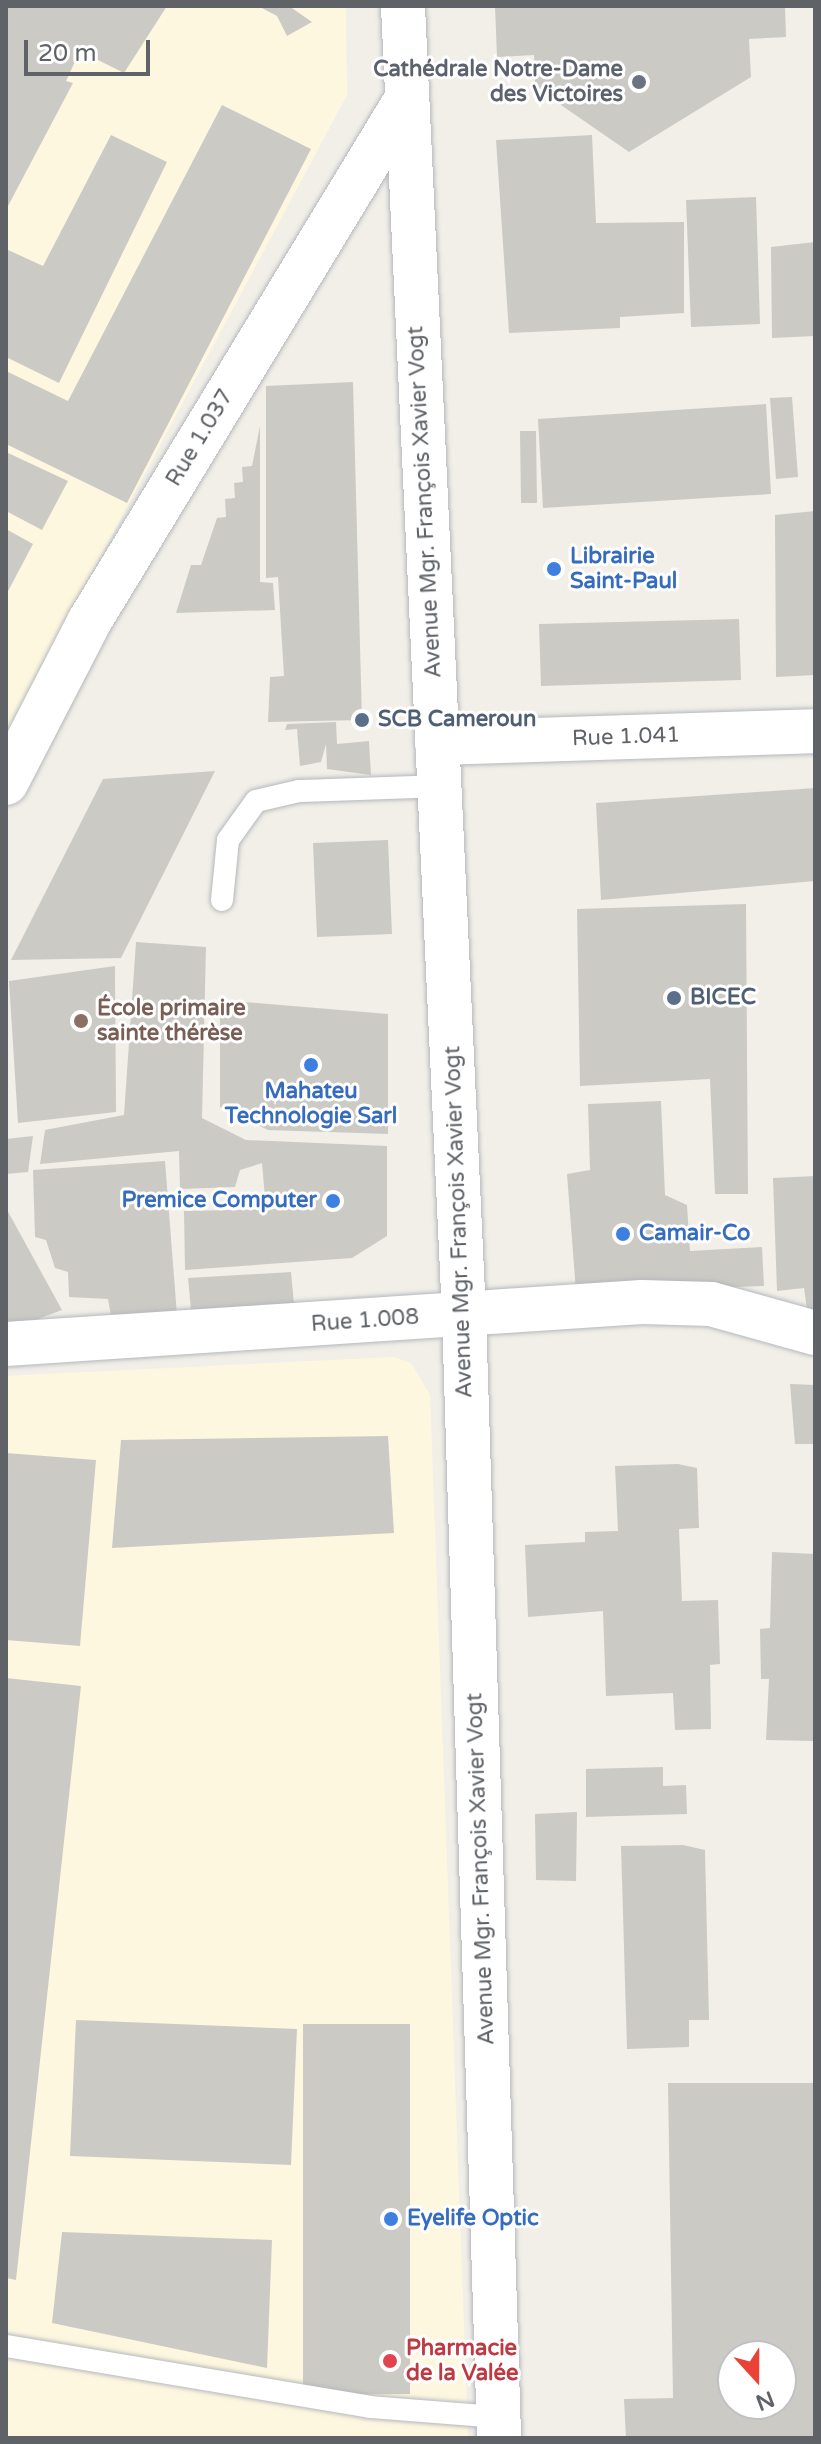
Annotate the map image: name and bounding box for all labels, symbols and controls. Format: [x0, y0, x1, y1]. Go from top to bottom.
scale bar [28, 24, 154, 74]
text: 20 m [38, 39, 96, 68]
place label: Cathédrale Notre-Dame des Victoires [373, 56, 623, 108]
marker: Cathédrale Notre-Dame des Victoires [630, 73, 648, 91]
street label: Avenue Mgr. François Xavier Vogt [403, 325, 447, 679]
street label: Rue 1.037 [161, 385, 239, 491]
place label: Librairie Saint-Paul [570, 543, 677, 594]
marker: Librairie Saint-Paul [545, 560, 563, 578]
place label: SCB Cameroun [378, 707, 536, 733]
marker: SCB Cameroun [353, 711, 371, 729]
street label: Rue 1.041 [571, 722, 681, 752]
place label: BICEC [690, 985, 756, 1011]
marker: BICEC [665, 989, 683, 1007]
place label: École primaire sainte thérèse [97, 995, 246, 1046]
marker: École primaire sainte thérèse [72, 1012, 90, 1030]
street label: Avenue Mgr. François Xavier Vogt [440, 1045, 478, 1399]
marker: Mahateu Technologie Sarl [302, 1056, 320, 1074]
place label: Mahateu Technologie Sarl [225, 1078, 397, 1130]
place label: Premice Computer [121, 1188, 317, 1214]
marker: Premice Computer [324, 1192, 342, 1210]
place label: Camair-Co [639, 1221, 750, 1247]
marker: Camair-Co [614, 1225, 632, 1243]
street label: Rue 1.008 [310, 1304, 420, 1338]
street label: Avenue Mgr. François Xavier Vogt [462, 1692, 500, 2046]
place label: Eyelife Optic [407, 2206, 539, 2232]
marker: Eyelife Optic [382, 2210, 400, 2228]
place label: Pharmacie de la Valée [406, 2335, 518, 2386]
north arrow [717, 2340, 797, 2420]
marker: Pharmacie de la Valée [381, 2352, 399, 2370]
text: N [752, 2385, 778, 2416]

